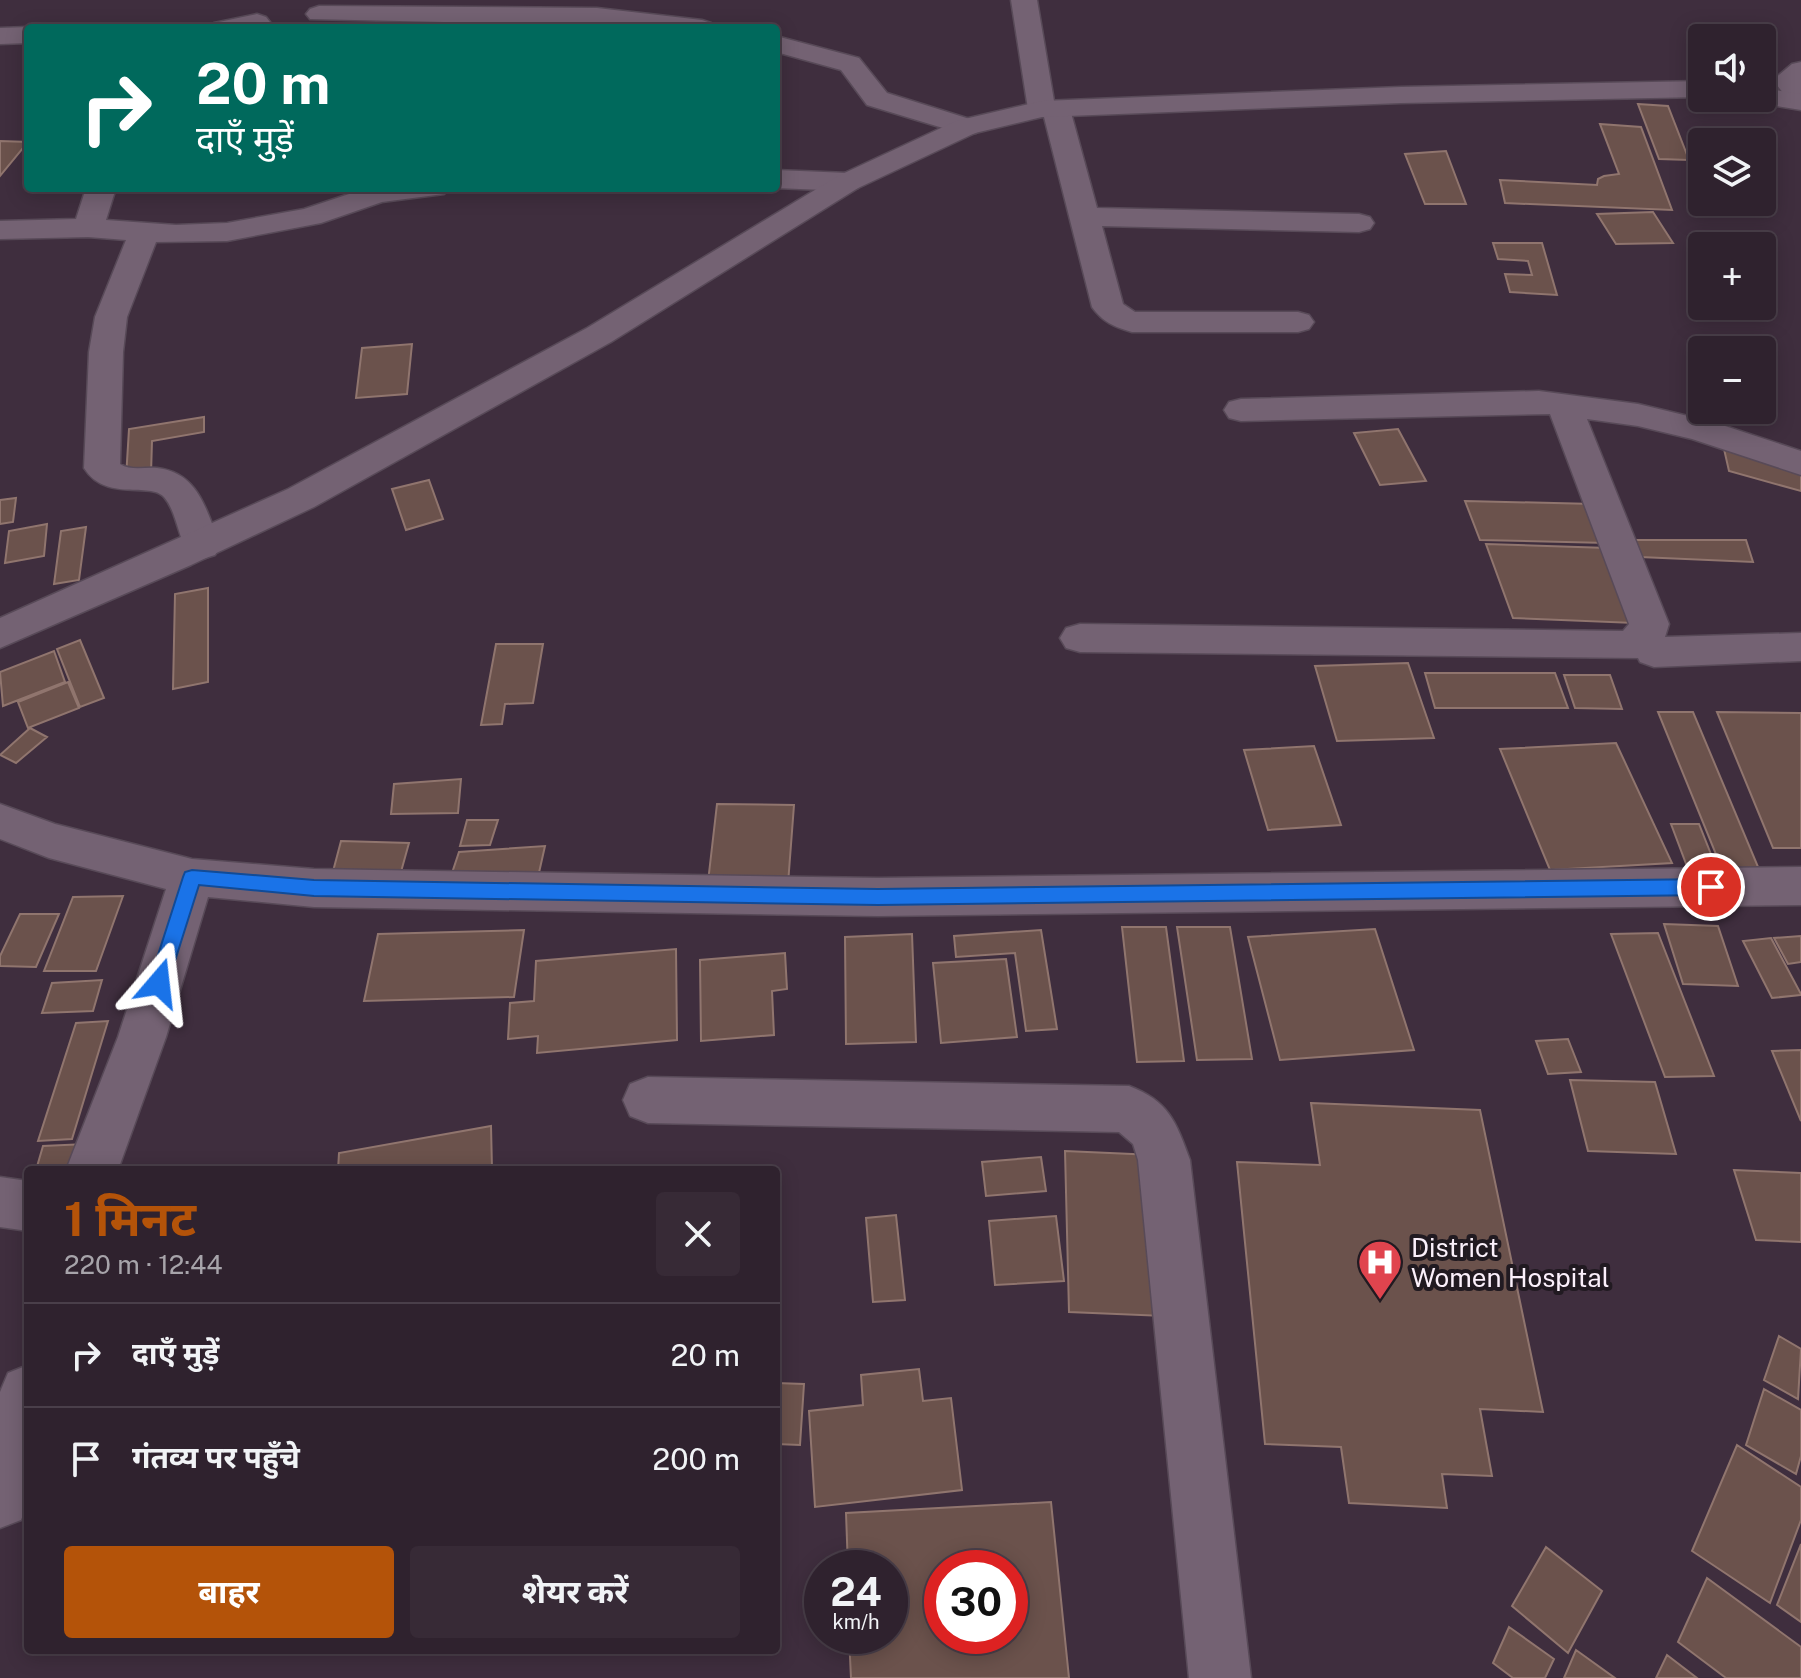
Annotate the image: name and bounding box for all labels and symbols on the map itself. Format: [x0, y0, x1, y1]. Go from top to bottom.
pin [1677, 853, 1745, 921]
position arrow [117, 941, 201, 1025]
place label: District Women Hospital [1411, 1232, 1610, 1293]
hospital icon: District Women Hospital [1356, 1238, 1404, 1301]
speed limit sign: 30 [924, 1550, 1028, 1654]

